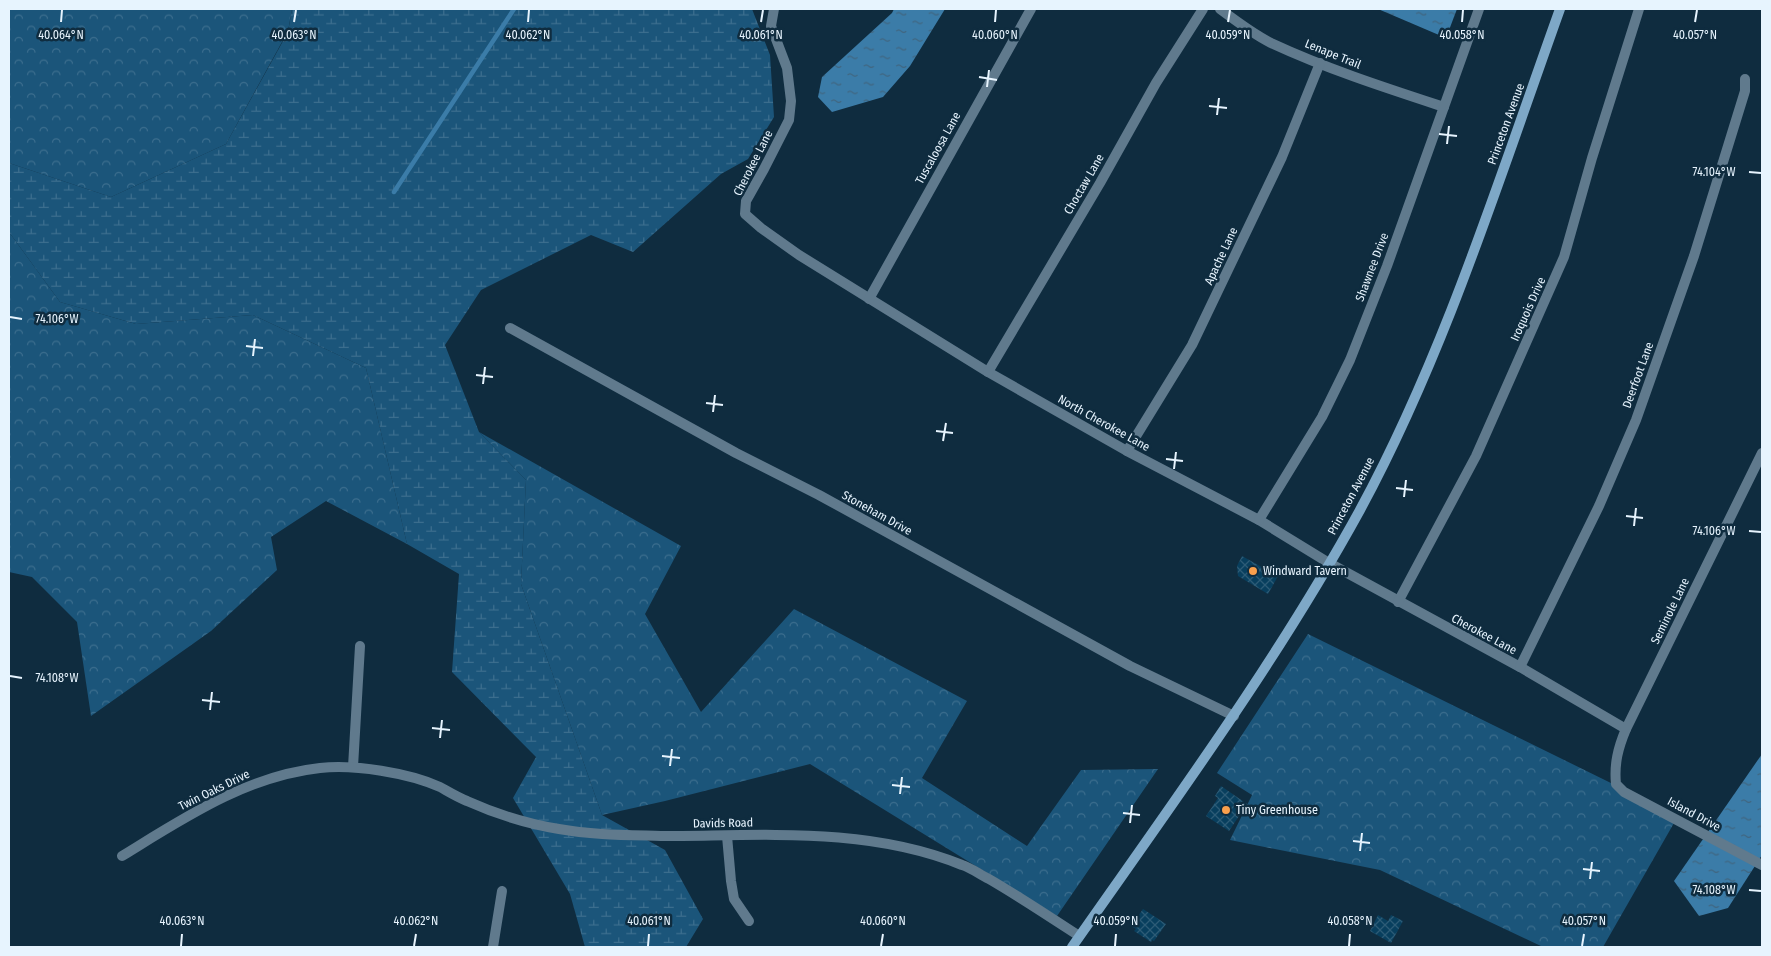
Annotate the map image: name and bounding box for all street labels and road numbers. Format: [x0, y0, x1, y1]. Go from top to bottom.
street label: Lenape Trail [1303, 36, 1363, 72]
street label: Princeton Avenue [1485, 81, 1527, 167]
street label: Tuscaloosa Lane [912, 110, 964, 186]
street label: Cherokee Lane [730, 128, 776, 198]
street label: Choctaw Lane [1061, 151, 1107, 217]
street label: Apache Lane [1202, 225, 1240, 287]
street label: Shawnee Drive [1352, 231, 1392, 303]
street label: Iroquois Drive [1508, 275, 1548, 343]
street label: Deerfoot Lane [1620, 340, 1656, 410]
street label: North Cherokee Lane [1056, 392, 1152, 454]
street label: Princeton Avenue [1325, 455, 1377, 537]
street label: Stoneham Drive [840, 488, 915, 538]
street label: Seminole Lane [1648, 576, 1692, 646]
street label: Cherokee Lane [1449, 611, 1519, 657]
street label: Twin Oaks Drive [176, 767, 252, 813]
street label: Island Drive [1665, 794, 1723, 834]
street label: Davids Road [693, 815, 753, 831]

